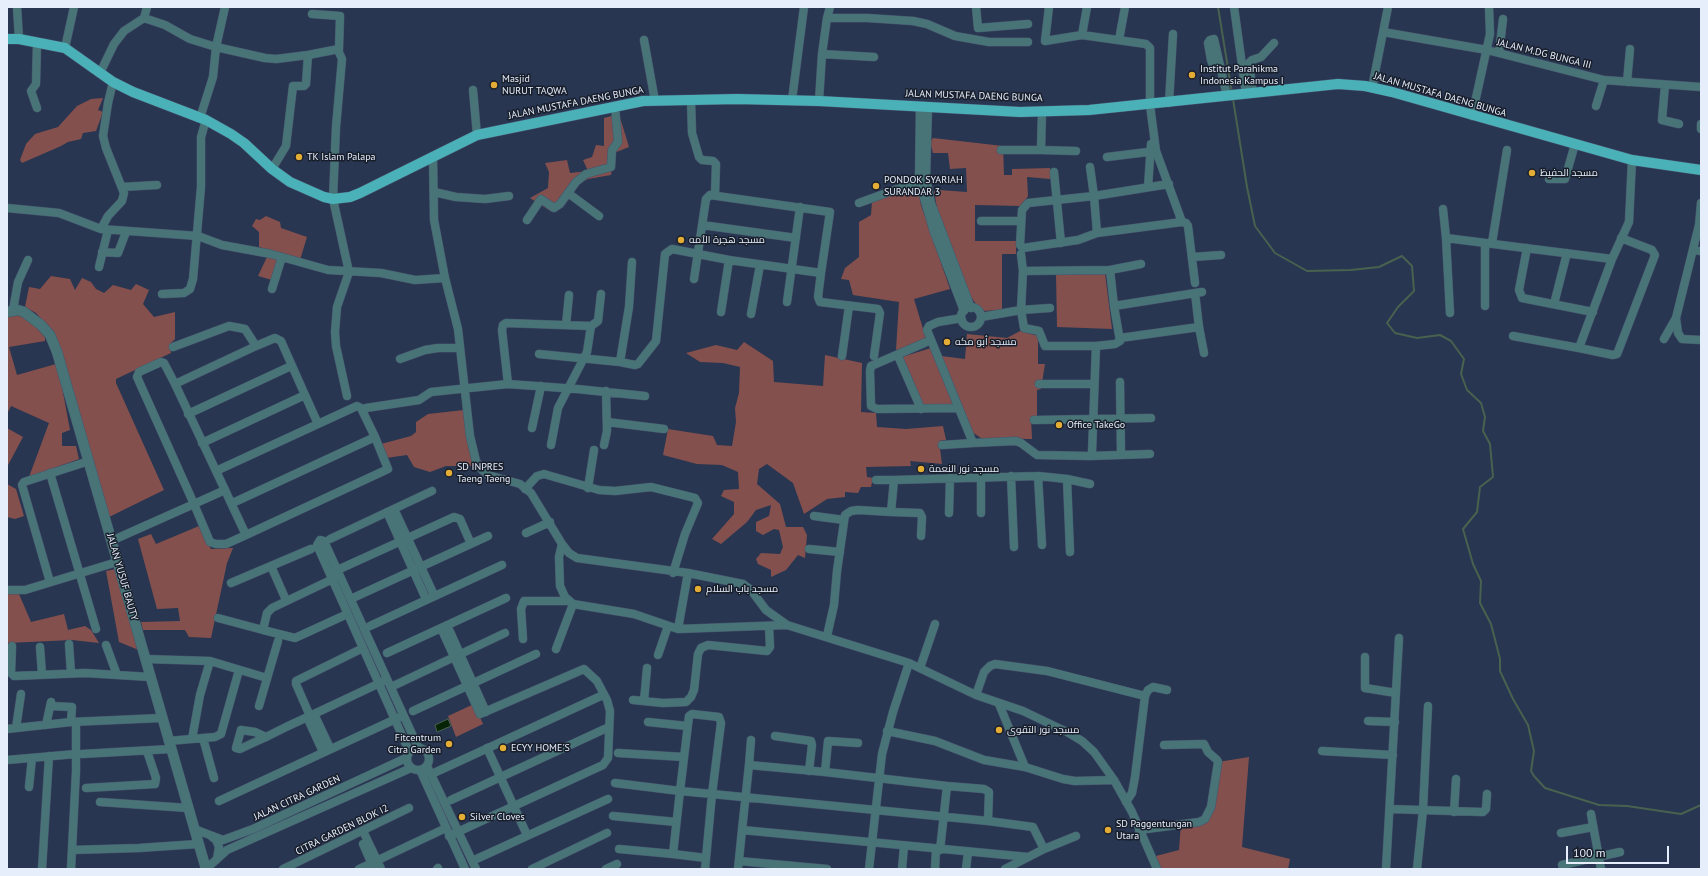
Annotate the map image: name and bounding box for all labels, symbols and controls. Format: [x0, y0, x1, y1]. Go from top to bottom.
street label: JALAN M.DG BUNGA III [1495, 36, 1593, 72]
place label: Institut Parahikma Indonesia Kampus I [1200, 63, 1284, 86]
marker: Institut Parahikma Indonesia Kampus I [1187, 70, 1197, 80]
street label: JALAN MUSTAFA DAENG BUNGA [1372, 70, 1508, 120]
place label: Masjid NURUT TAQWA [502, 73, 567, 96]
marker: Masjid NURUT TAQWA [489, 80, 499, 90]
street label: JALAN MUSTAFA DAENG BUNGA [507, 84, 645, 122]
street label: JALAN MUSTAFA DAENG BUNGA [905, 88, 1043, 104]
place label: TK Islam Palapa [307, 151, 376, 163]
marker: TK Islam Palapa [294, 152, 304, 162]
place label: مسجد الحفيظ [1540, 167, 1598, 179]
marker: مسجد الحفيظ [1527, 168, 1537, 178]
place label: PONDOK SYARIAH SURANDAR 3 [884, 174, 963, 198]
marker: PONDOK SYARIAH SURANDAR 3 [871, 181, 881, 191]
place label: مسجد هجرة الأمه [689, 234, 765, 246]
marker: مسجد هجرة الأمه [676, 235, 686, 245]
place label: مسجد أبو مكه [955, 336, 1017, 348]
marker: مسجد أبو مكه [942, 337, 952, 347]
place label: Office TakeGo [1067, 419, 1125, 431]
marker: Office TakeGo [1054, 420, 1064, 430]
place label: SD INPRES Taeng Taeng [457, 461, 510, 484]
place label: مسجد نور النعمة [929, 463, 999, 475]
marker: مسجد نور النعمة [916, 464, 926, 474]
marker: SD INPRES Taeng Taeng [444, 468, 454, 478]
street label: JALAN YUSUF BAUTY [104, 532, 140, 622]
place label: مسجد باب السلام [706, 583, 778, 595]
marker: مسجد باب السلام [693, 584, 703, 594]
place label: مسجد نور التقوى [1007, 724, 1079, 736]
marker: مسجد نور التقوى [994, 725, 1004, 735]
place label: Fitcentrum Citra Garden [388, 732, 441, 756]
marker: Fitcentrum Citra Garden [444, 739, 454, 749]
place label: ECYY HOME'S [511, 742, 570, 754]
marker: ECYY HOME'S [498, 743, 508, 753]
street label: JALAN CITRA GARDEN [252, 773, 342, 823]
street label: CITRA GARDEN BLOK I2 [294, 802, 390, 858]
place label: Silver Cloves [470, 811, 525, 823]
marker: Silver Cloves [457, 812, 467, 822]
place label: SD Paggentungan Utara [1116, 818, 1192, 842]
marker: SD Paggentungan Utara [1103, 825, 1113, 835]
scale bar [1568, 838, 1671, 864]
text: 100 m [1573, 845, 1606, 860]

